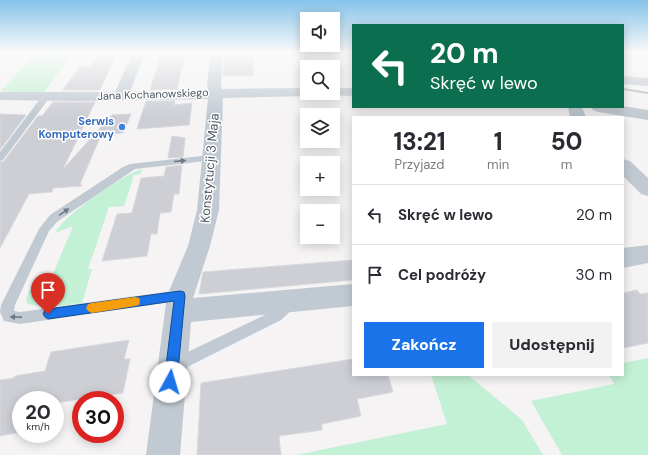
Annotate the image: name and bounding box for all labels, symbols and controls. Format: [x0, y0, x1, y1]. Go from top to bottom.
map controls [300, 12, 340, 244]
button: sound [300, 12, 340, 52]
text: 20 m [430, 35, 499, 72]
icon: left [364, 40, 416, 92]
button: search [300, 60, 340, 100]
text: Skręć w lewo [430, 71, 538, 95]
street label: Jana Kochanowskiego [97, 85, 209, 103]
button: layers [300, 108, 340, 148]
street label: Konstytucji 3 Maja [196, 113, 223, 224]
place label: Serwis Komputerowy [38, 114, 114, 141]
marker: Serwis Komputerowy [117, 122, 127, 132]
text: 13:21 [393, 126, 446, 157]
text: 1 [494, 126, 503, 157]
text: 50 [551, 126, 583, 157]
button: + [300, 156, 340, 196]
text: Przyjazd [395, 156, 444, 173]
text: min [487, 156, 509, 173]
text: m [561, 156, 572, 173]
one-way arrow [173, 158, 186, 164]
button: − [300, 204, 340, 244]
icon: left [364, 204, 386, 226]
text: Skręć w lewo [398, 205, 493, 225]
text: 20 m [576, 205, 612, 225]
one-way arrow [58, 208, 69, 216]
icon: arrive [364, 264, 386, 286]
text: Cel podróży [398, 265, 486, 285]
text: 30 m [576, 265, 612, 285]
pin [31, 273, 65, 314]
icon: arrive [37, 279, 59, 301]
one-way arrow [9, 314, 22, 320]
button: Zakończ [364, 322, 484, 368]
button: Udostępnij [492, 322, 612, 368]
position arrow [149, 361, 191, 403]
speed limit sign: 30 [72, 391, 124, 443]
text: 20 [25, 399, 51, 425]
text: km/h [26, 420, 50, 433]

